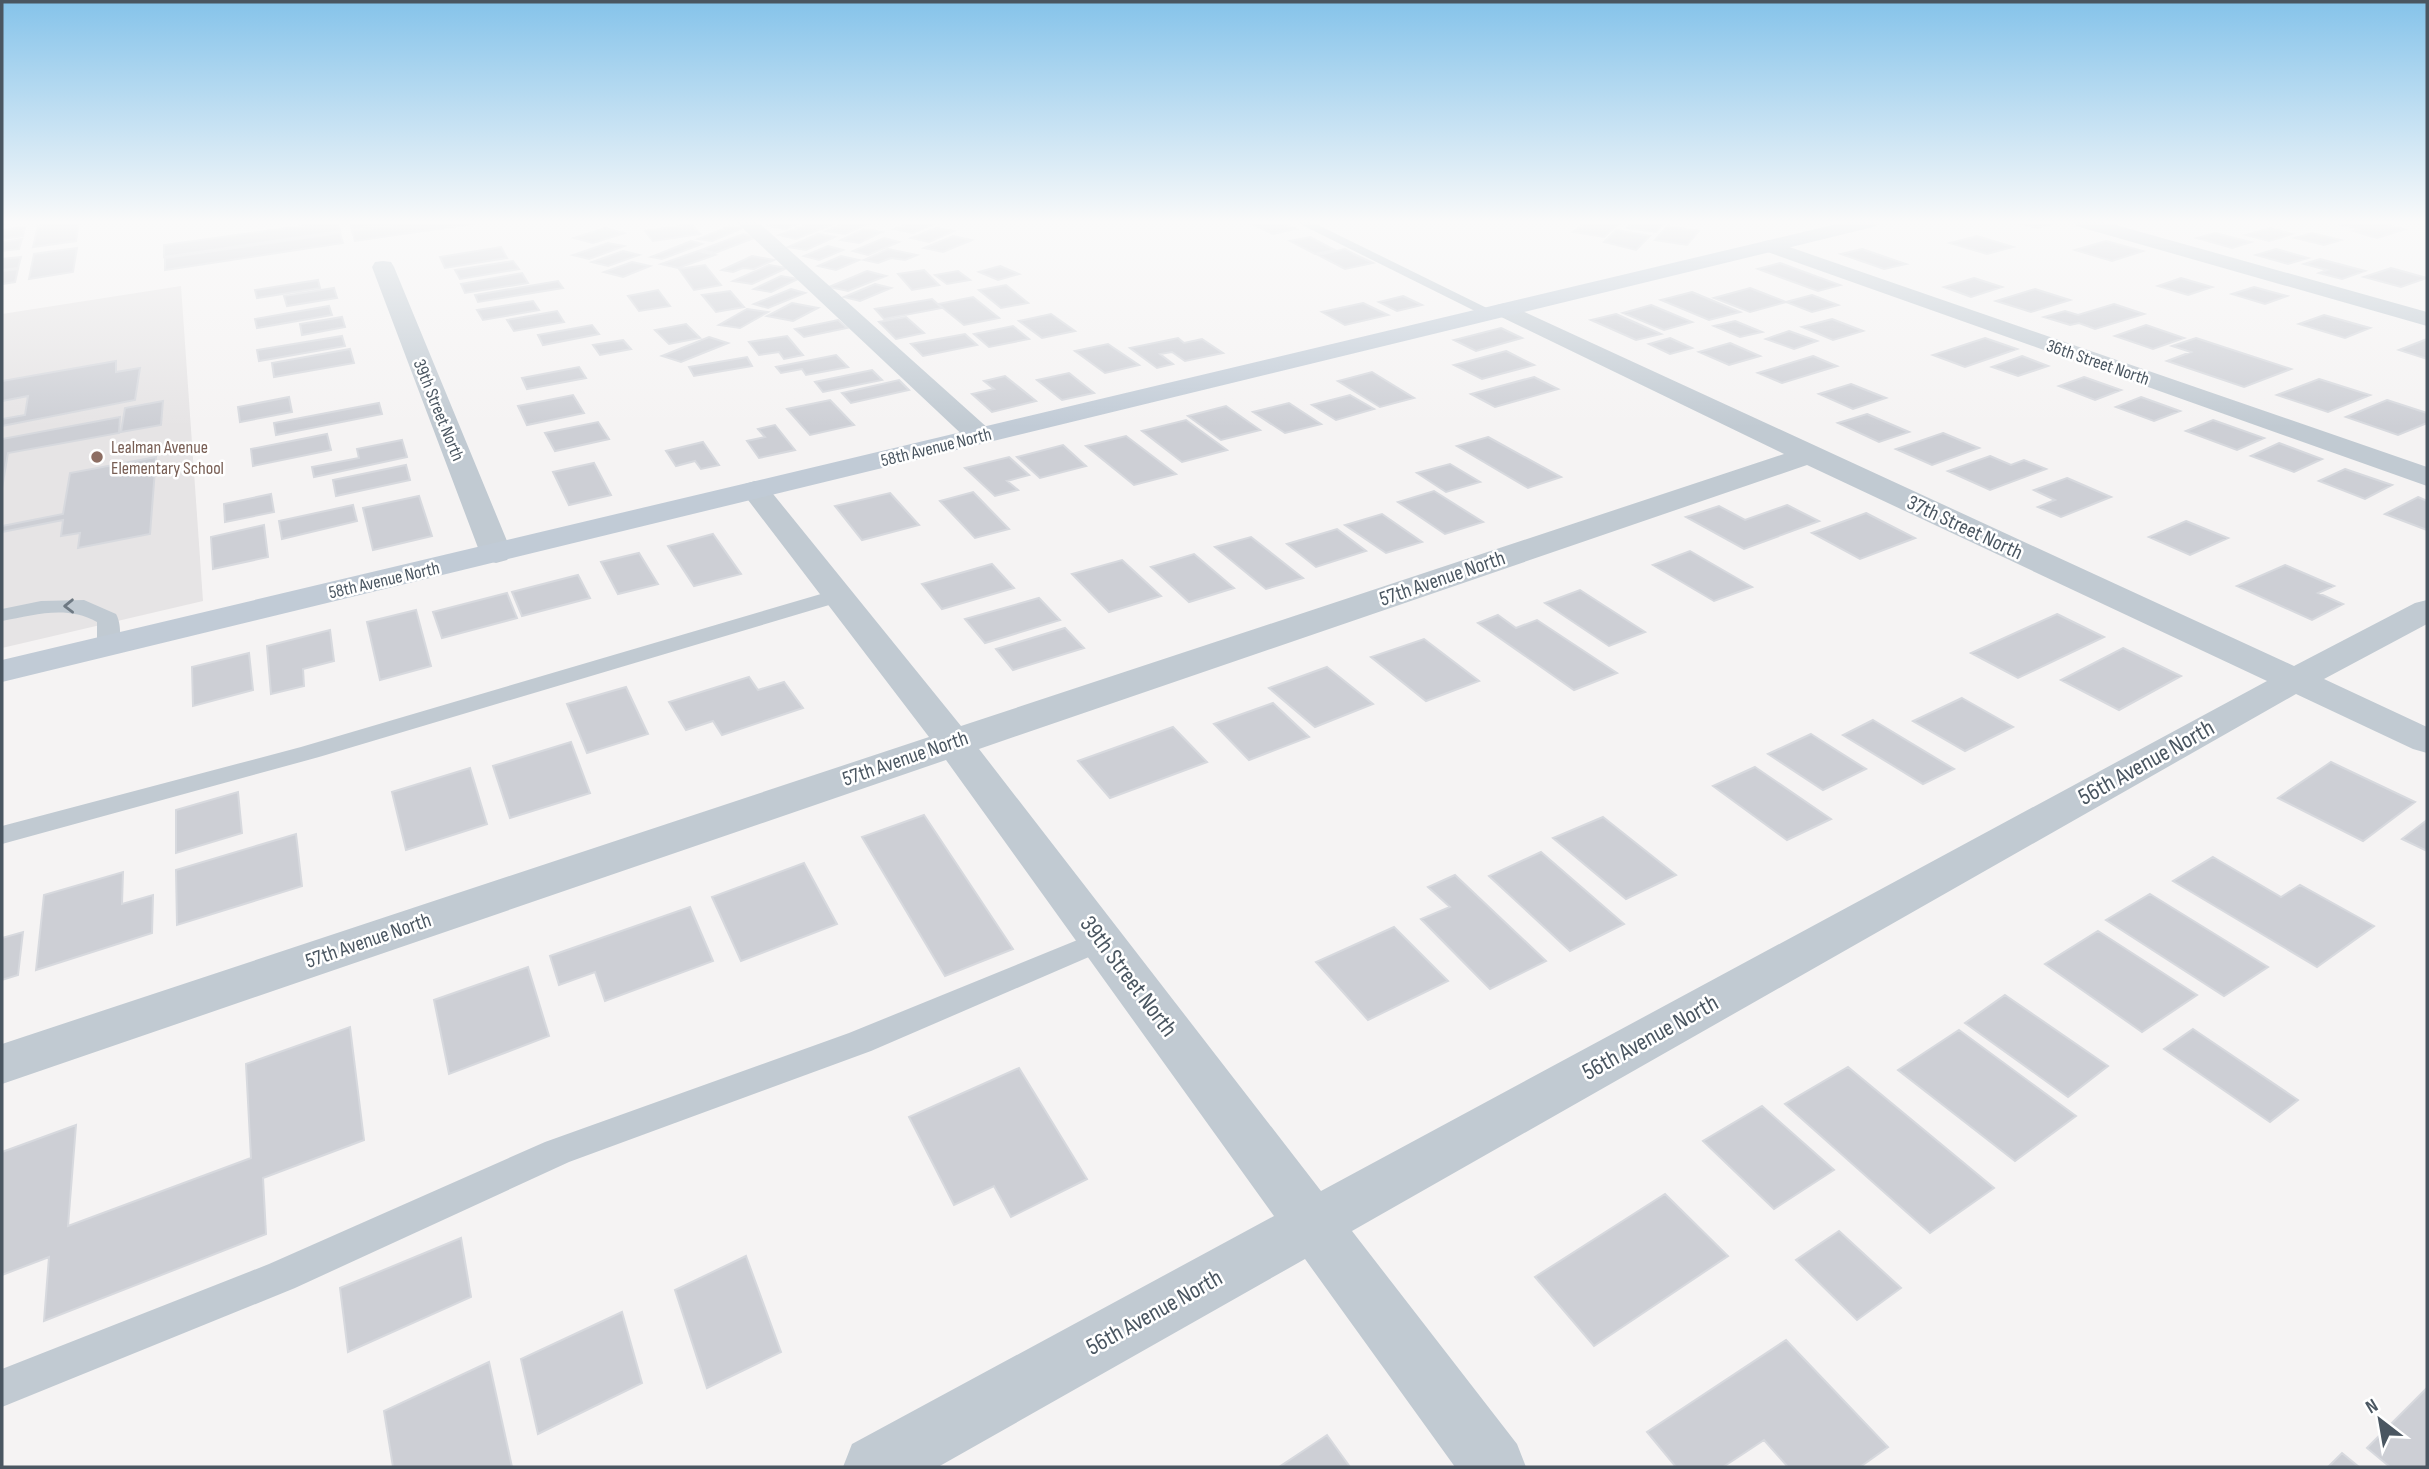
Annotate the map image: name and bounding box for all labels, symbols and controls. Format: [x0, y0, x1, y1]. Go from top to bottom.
street label: 36th Street North [2044, 335, 2152, 390]
street label: 39th Street North [409, 356, 468, 464]
street label: 58th Avenue North [879, 424, 994, 471]
place label: Lealman Avenue Elementary School [111, 437, 224, 479]
marker: Lealman Avenue Elementary School [89, 449, 105, 465]
street label: 37th Street North [1903, 490, 2027, 565]
street label: 57th Avenue North [1376, 545, 1508, 612]
street label: 58th Avenue North [327, 558, 442, 603]
one-way arrow [63, 598, 74, 614]
street label: 56th Avenue North [2073, 713, 2219, 812]
street label: 57th Avenue North [839, 725, 971, 792]
street label: 57th Avenue North [302, 907, 434, 974]
street label: 39th Street North [1074, 910, 1183, 1042]
street label: 56th Avenue North [1577, 988, 1723, 1087]
street label: 56th Avenue North [1081, 1263, 1227, 1362]
north arrow [2345, 1385, 2415, 1455]
text: N [2362, 1394, 2382, 1419]

